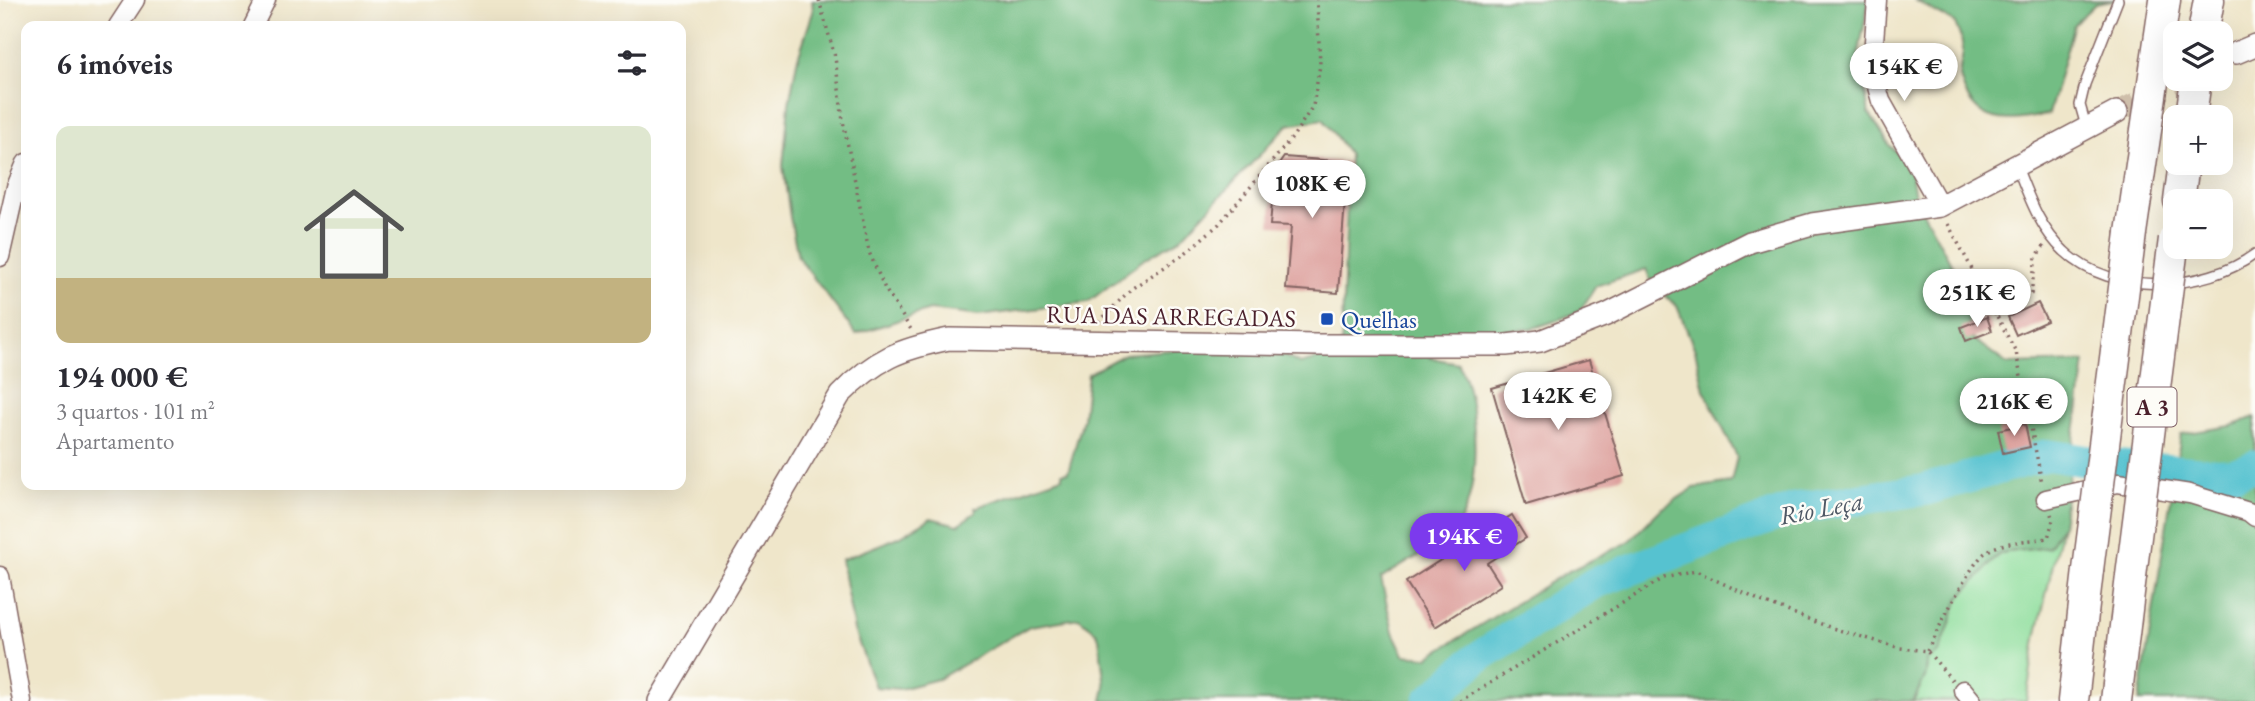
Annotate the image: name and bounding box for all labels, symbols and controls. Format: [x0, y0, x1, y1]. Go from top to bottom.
map controls [2163, 21, 2233, 259]
button: layers [2163, 21, 2233, 91]
pin: 154K € [1847, 43, 1961, 103]
text: 6 imóveis [56, 44, 173, 83]
icon: filters [613, 44, 651, 82]
text: 154K € [1866, 51, 1942, 81]
button: + [2163, 105, 2233, 175]
pin: 108K € [1255, 160, 1369, 220]
text: 108K € [1274, 168, 1350, 198]
icon: home [291, 171, 417, 297]
button: − [2163, 189, 2233, 259]
pin: 251K € [1920, 270, 2034, 329]
text: 251K € [1939, 277, 2015, 307]
street label: RUA DAS ARREGADAS [1046, 298, 1296, 334]
place label: Quelhas [1341, 304, 1417, 335]
marker: Quelhas [1319, 311, 1335, 327]
text: 194 000 € [56, 357, 188, 396]
pin: 142K € [1501, 372, 1615, 432]
pin: 216K € [1957, 378, 2071, 438]
text: 142K € [1520, 380, 1596, 410]
text: 216K € [1976, 386, 2052, 416]
road number: A 3 [2128, 388, 2176, 426]
text: 3 quartos · 101 m² [56, 396, 215, 426]
text: Apartamento [56, 426, 174, 456]
water label: Rio Leça [1776, 483, 1866, 533]
pin: 194K € [1407, 514, 1521, 573]
text: 194K € [1426, 521, 1502, 551]

